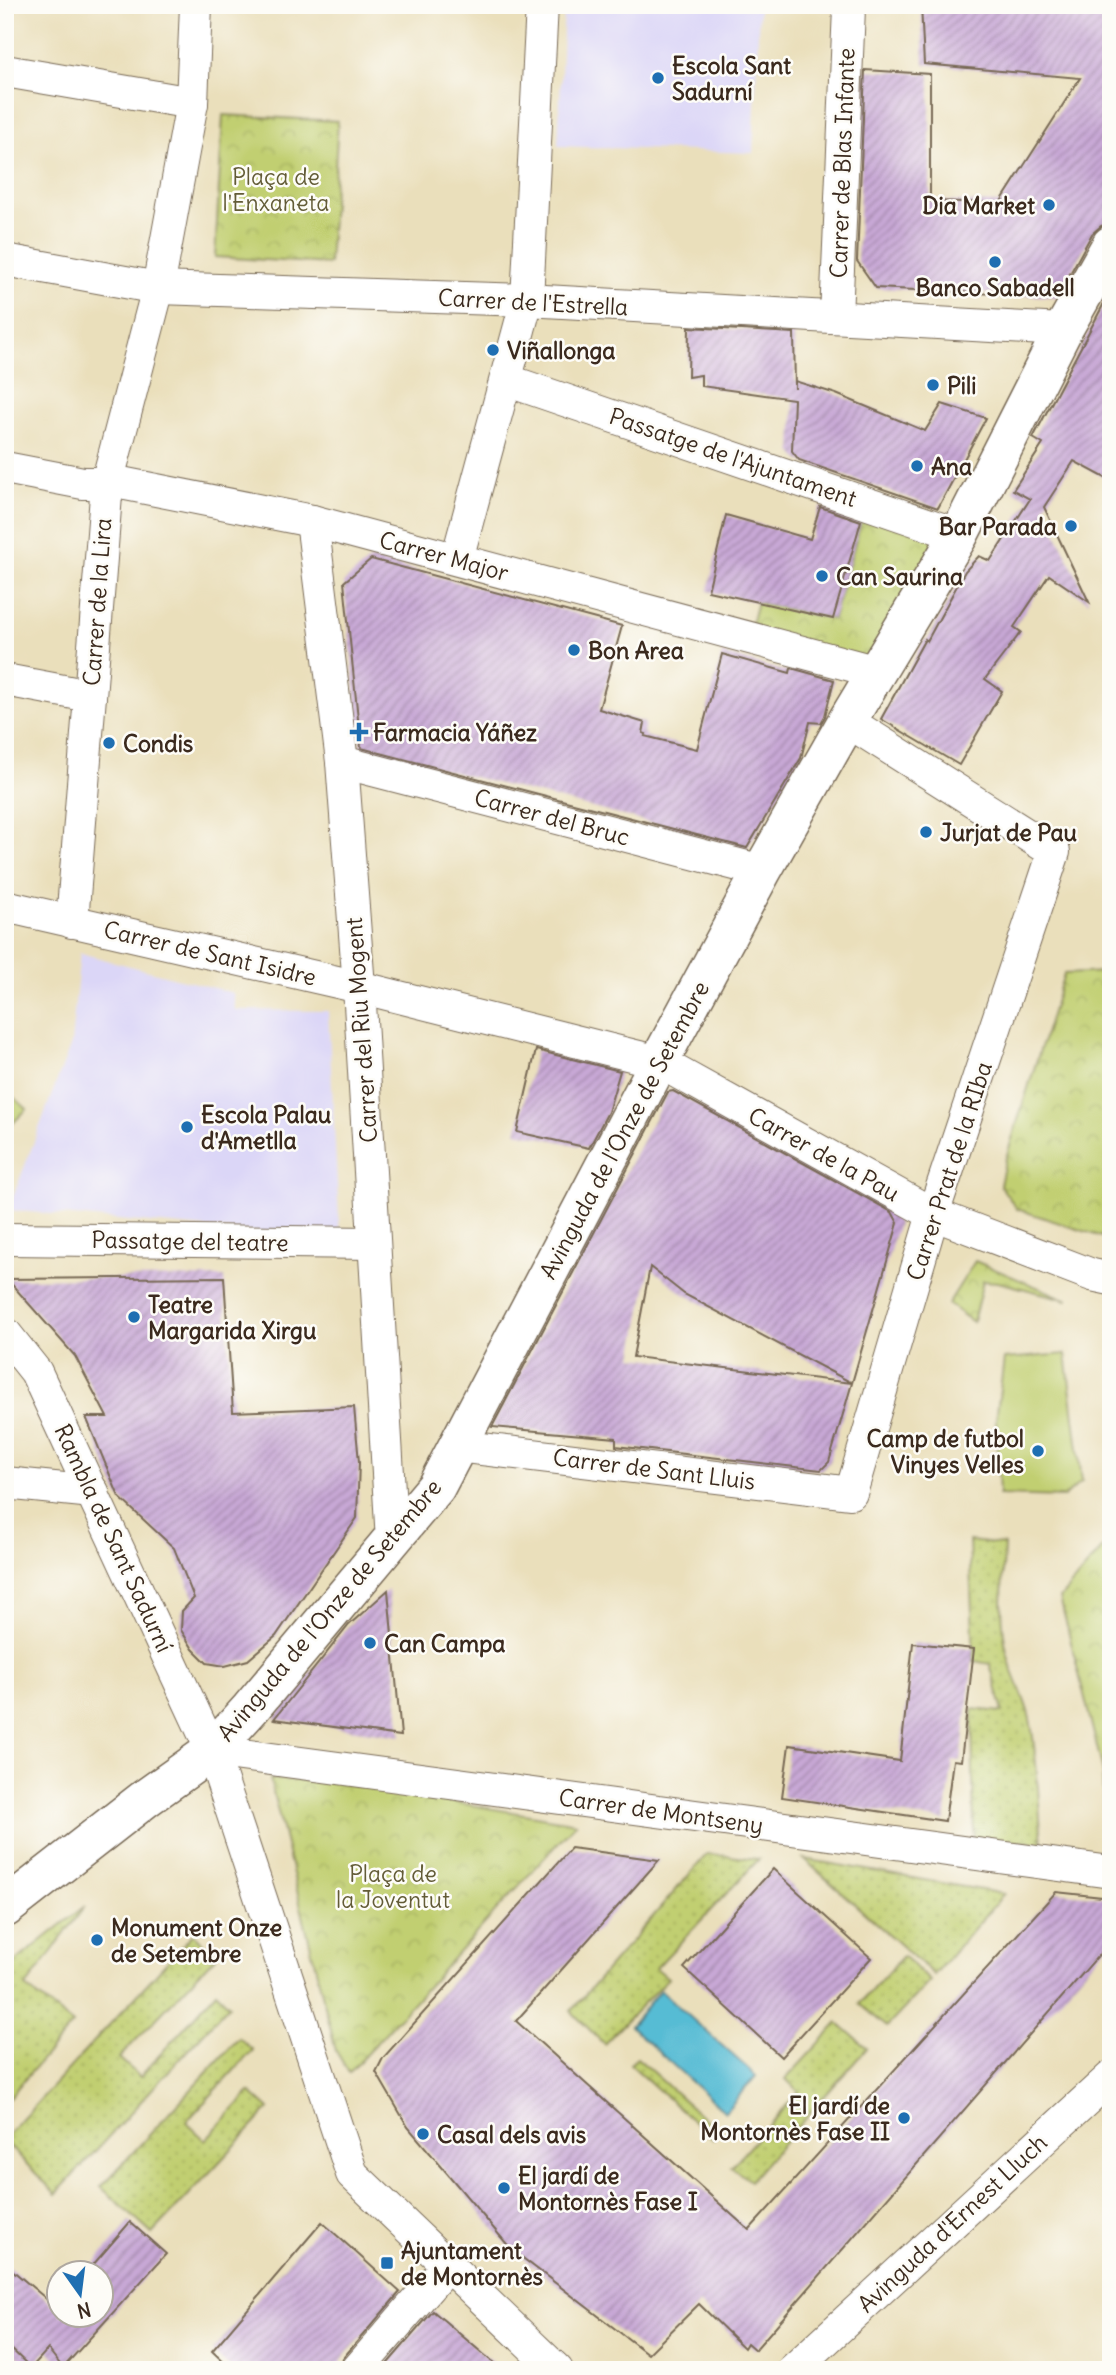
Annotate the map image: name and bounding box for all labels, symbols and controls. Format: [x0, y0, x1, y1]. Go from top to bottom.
street label: Carrer de Blas Infante [823, 47, 861, 279]
place label: Escola Sant Sadurní [672, 51, 791, 106]
marker: Escola Sant Sadurní [650, 70, 666, 86]
park label: Plaça de l'Enxaneta [223, 162, 329, 217]
place label: Dia Market [922, 191, 1035, 220]
marker: Dia Market [1041, 197, 1057, 213]
marker: Banco Sabadell [987, 254, 1003, 270]
place label: Banco Sabadell [915, 273, 1075, 302]
street label: Carrer de l'Estrella [437, 283, 629, 321]
place label: Viñallonga [507, 336, 616, 365]
marker: Viñallonga [485, 342, 501, 358]
place label: Pili [947, 371, 976, 400]
marker: Pili [925, 377, 941, 393]
street label: Passatge de l'Ajuntament [606, 401, 861, 513]
place label: Ana [931, 452, 972, 481]
marker: Ana [909, 458, 925, 474]
place label: Bar Parada [939, 512, 1057, 541]
street label: Carrer de la Lira [77, 517, 117, 687]
marker: Bar Parada [1063, 518, 1079, 534]
street label: Carrer Major [376, 525, 512, 587]
place label: Can Saurina [836, 562, 963, 591]
marker: Can Saurina [814, 568, 830, 584]
place label: Bon Area [588, 636, 684, 665]
marker: Bon Area [566, 642, 582, 658]
place label: Farmacia Yáñez [373, 718, 537, 747]
marker: Farmacia Yáñez [351, 724, 367, 740]
place label: Condis [123, 729, 193, 758]
marker: Condis [101, 735, 117, 751]
street label: Carrer del Bruc [471, 782, 633, 852]
place label: Jurjat de Pau [940, 818, 1077, 847]
marker: Jurjat de Pau [918, 824, 934, 840]
street label: Carrer de Sant Isidre [101, 914, 319, 992]
street label: Carrer del Riu Mogent [339, 916, 383, 1144]
street label: Avinguda de l'Onze de Setembre [533, 976, 715, 1284]
street label: Carrer Prat de la RIba [900, 1058, 998, 1284]
place label: Escola Palau d'Ametlla [201, 1100, 331, 1155]
street label: Carrer de la Pau [743, 1101, 905, 1207]
marker: Escola Palau d'Ametlla [179, 1119, 195, 1135]
street label: Passatge del teatre [91, 1225, 289, 1257]
place label: Teatre Margarida Xirgu [148, 1290, 316, 1345]
marker: Teatre Margarida Xirgu [126, 1309, 142, 1325]
street label: Rambla de Sant Sadurní [48, 1419, 180, 1657]
place label: Camp de futbol Vinyes Velles [866, 1424, 1024, 1479]
street label: Carrer de Sant Lluis [551, 1442, 757, 1496]
marker: Camp de futbol Vinyes Velles [1030, 1443, 1046, 1459]
street label: Avinguda de l'Onze de Setembre [211, 1473, 447, 1747]
place label: Can Campa [384, 1629, 505, 1658]
marker: Can Campa [362, 1635, 378, 1651]
street label: Carrer de Montseny [557, 1782, 765, 1840]
park label: Plaça de la Joventut [336, 1859, 450, 1914]
place label: Monument Onze de Setembre [111, 1913, 282, 1968]
marker: Monument Onze de Setembre [89, 1932, 105, 1948]
place label: El jardí de Montornès Fase II [700, 2091, 890, 2146]
marker: El jardí de Montornès Fase II [896, 2110, 912, 2126]
place label: Casal dels avis [437, 2120, 586, 2149]
marker: Casal dels avis [415, 2126, 431, 2142]
street label: Avinguda d'Ernest Lluch [851, 2128, 1053, 2318]
place label: El jardí de Montornès Fase I [518, 2161, 698, 2216]
marker: El jardí de Montornès Fase I [496, 2180, 512, 2196]
place label: Ajuntament de Montornès [401, 2236, 543, 2291]
marker: Ajuntament de Montornès [379, 2255, 395, 2271]
north arrow [46, 2260, 116, 2330]
text: N [75, 2297, 93, 2324]

